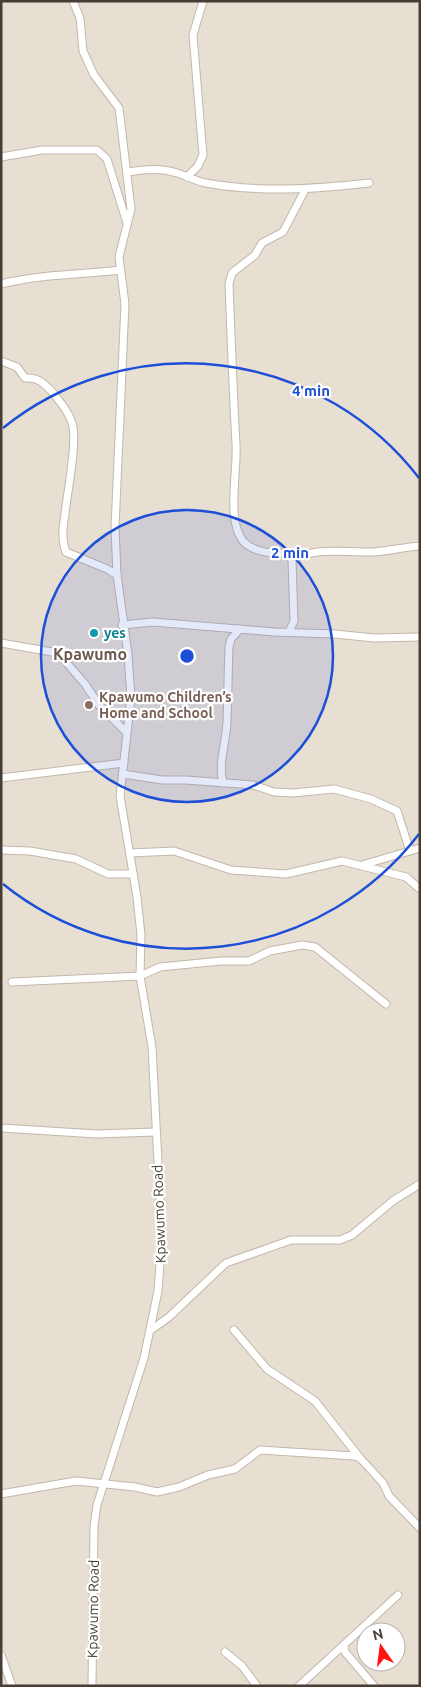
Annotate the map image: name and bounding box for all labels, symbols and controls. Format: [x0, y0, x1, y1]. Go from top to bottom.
text: 4 min [292, 382, 330, 399]
text: 2 min [271, 544, 309, 561]
place label: yes [104, 625, 126, 641]
marker: yes [88, 627, 100, 639]
district label: Kpawumo [53, 645, 127, 663]
centre of rings [178, 647, 196, 665]
place label: Kpawumo Children’s Home and School [99, 689, 232, 721]
marker: Kpawumo Children’s Home and School [83, 699, 95, 711]
street label: Kpawumo Road [149, 1164, 169, 1264]
street label: Kpawumo Road [84, 1560, 102, 1658]
north arrow [356, 1622, 406, 1672]
text: N [371, 1625, 385, 1643]

